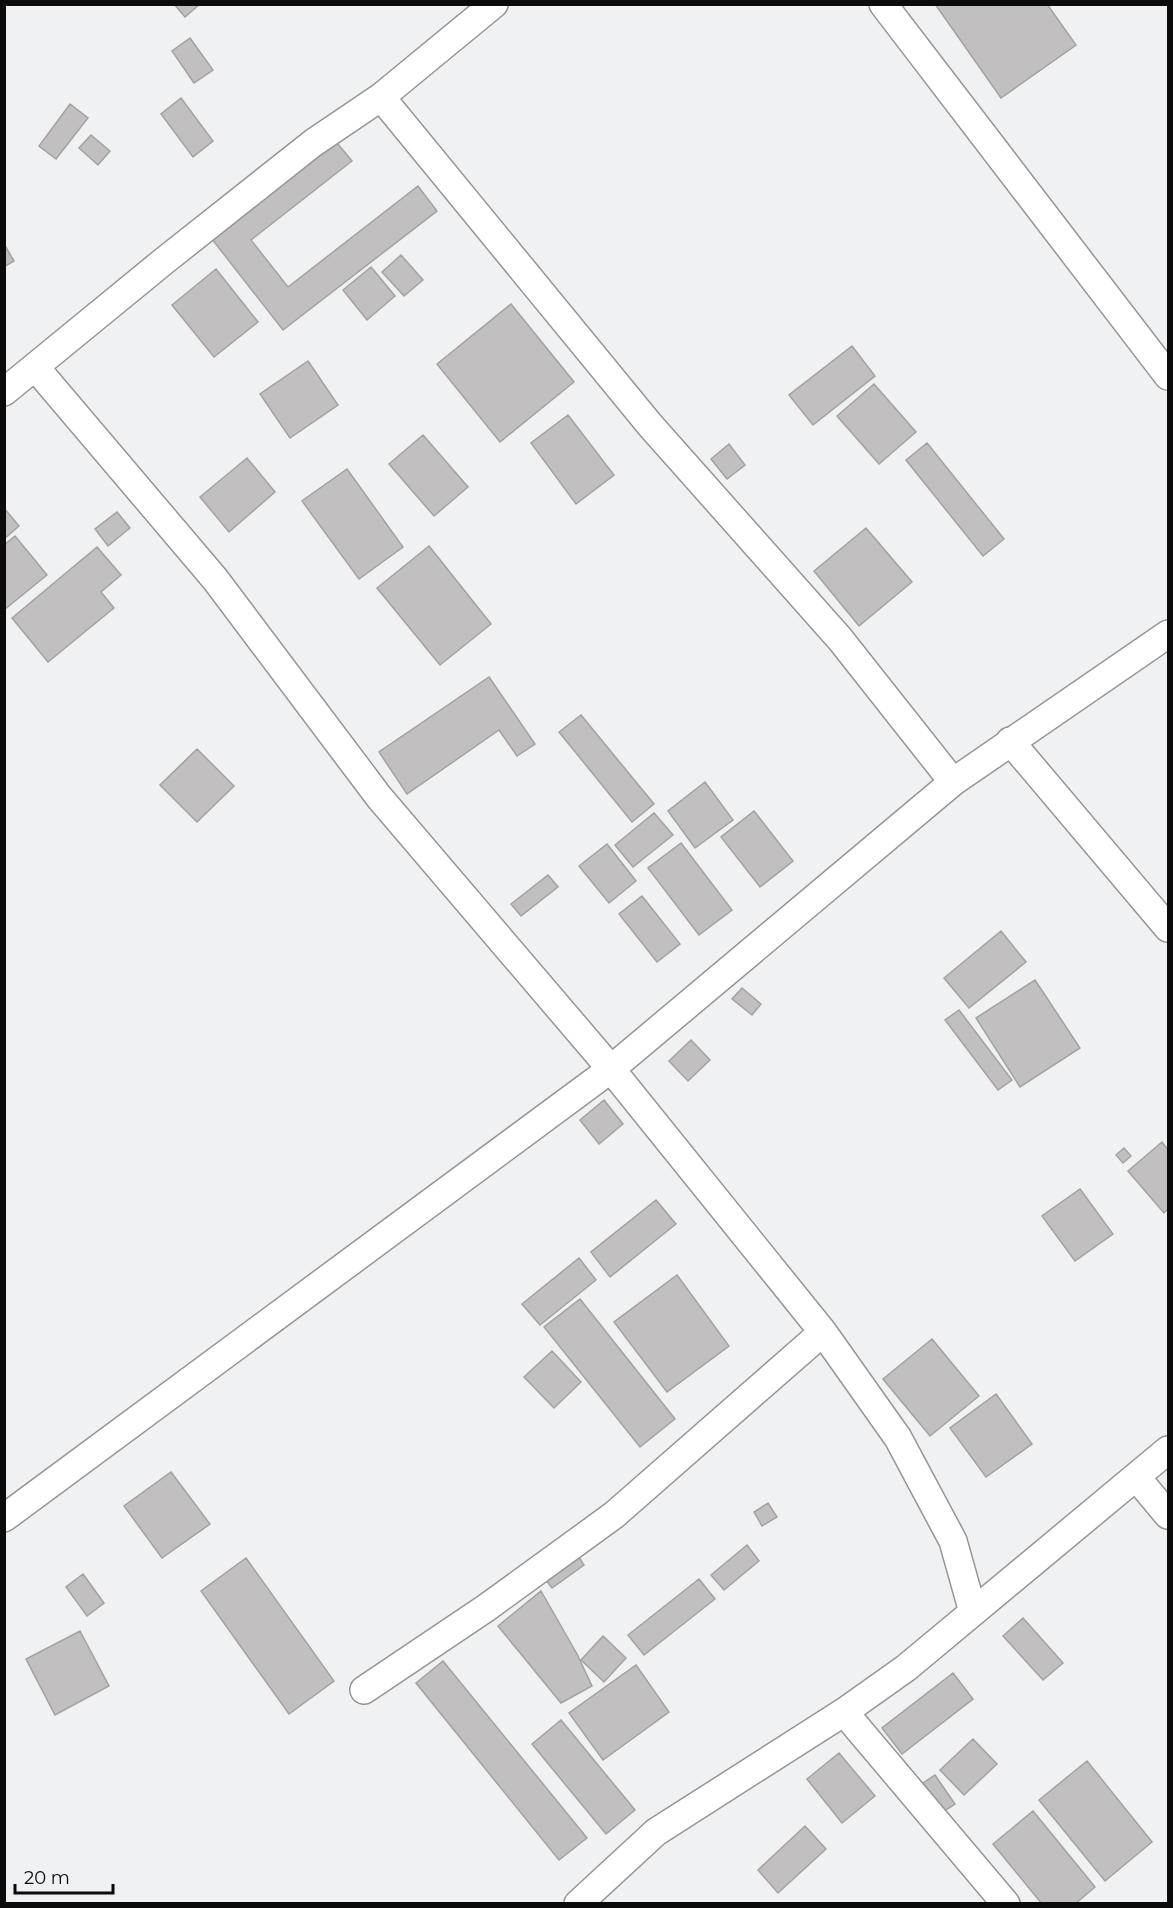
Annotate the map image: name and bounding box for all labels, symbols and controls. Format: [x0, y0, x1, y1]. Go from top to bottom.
scale bar [15, 1857, 112, 1895]
text: 20 m [24, 1867, 70, 1889]

